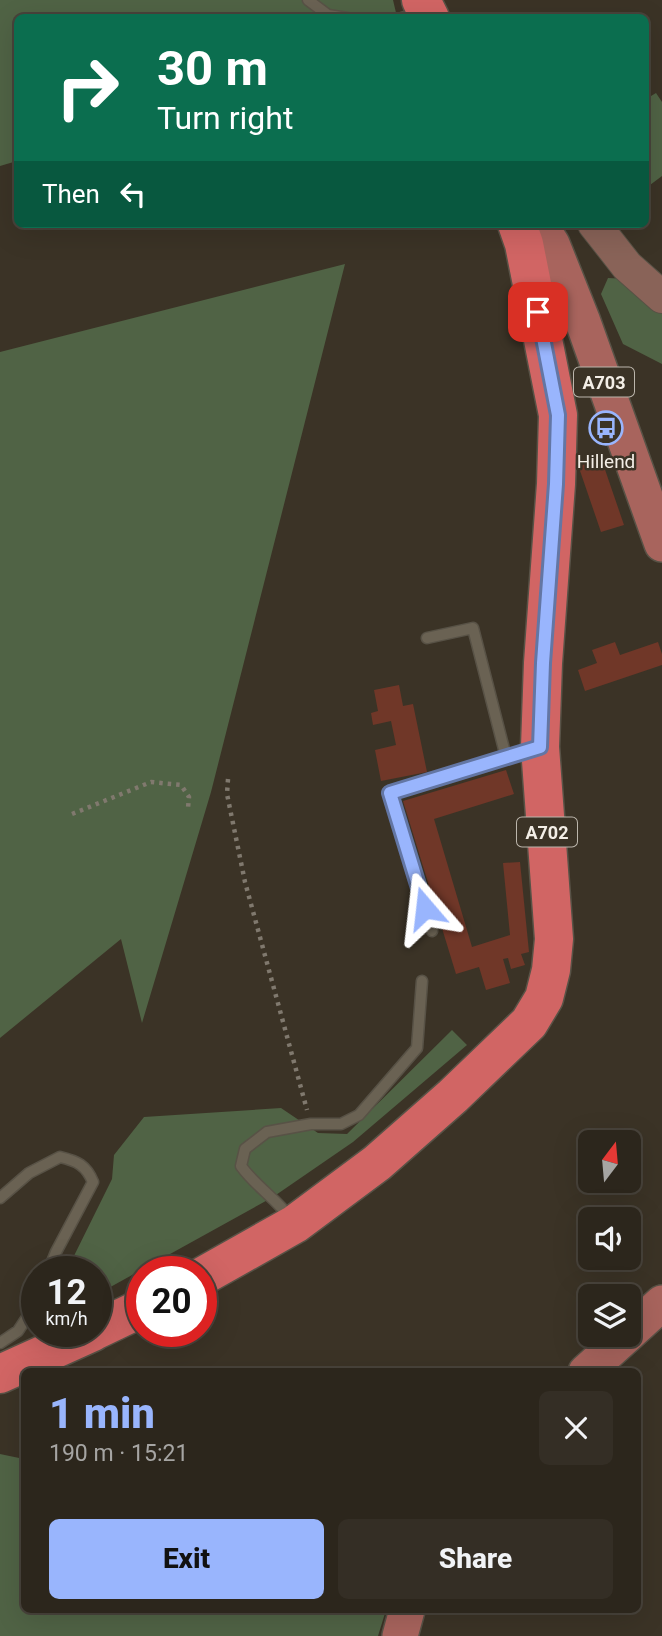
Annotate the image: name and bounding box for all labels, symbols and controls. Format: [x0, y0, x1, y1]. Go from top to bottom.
text: 30 m [157, 40, 268, 97]
icon: right [42, 42, 133, 133]
text: Turn right [157, 99, 293, 137]
icon: left [114, 175, 152, 213]
text: Then [42, 179, 100, 209]
pin [508, 282, 568, 342]
icon: arrive [519, 293, 557, 331]
road number: A703 [574, 368, 634, 396]
bus stop icon: Hillend [587, 409, 625, 447]
place label: Hillend [577, 450, 635, 473]
road number: A702 [517, 818, 577, 846]
position arrow [388, 871, 462, 945]
north arrow [578, 1130, 640, 1194]
map controls [578, 1130, 641, 1347]
button: sound [578, 1207, 641, 1270]
speed limit sign: 20 [126, 1256, 217, 1347]
text: 12 [46, 1272, 87, 1313]
button: layers [578, 1284, 641, 1347]
text: km/h [45, 1308, 88, 1329]
text: 1 min [49, 1389, 155, 1438]
button: close [539, 1391, 613, 1465]
text: 190 m · 15:21 [49, 1440, 188, 1467]
button: Exit [49, 1519, 324, 1599]
button: Share [338, 1519, 613, 1599]

